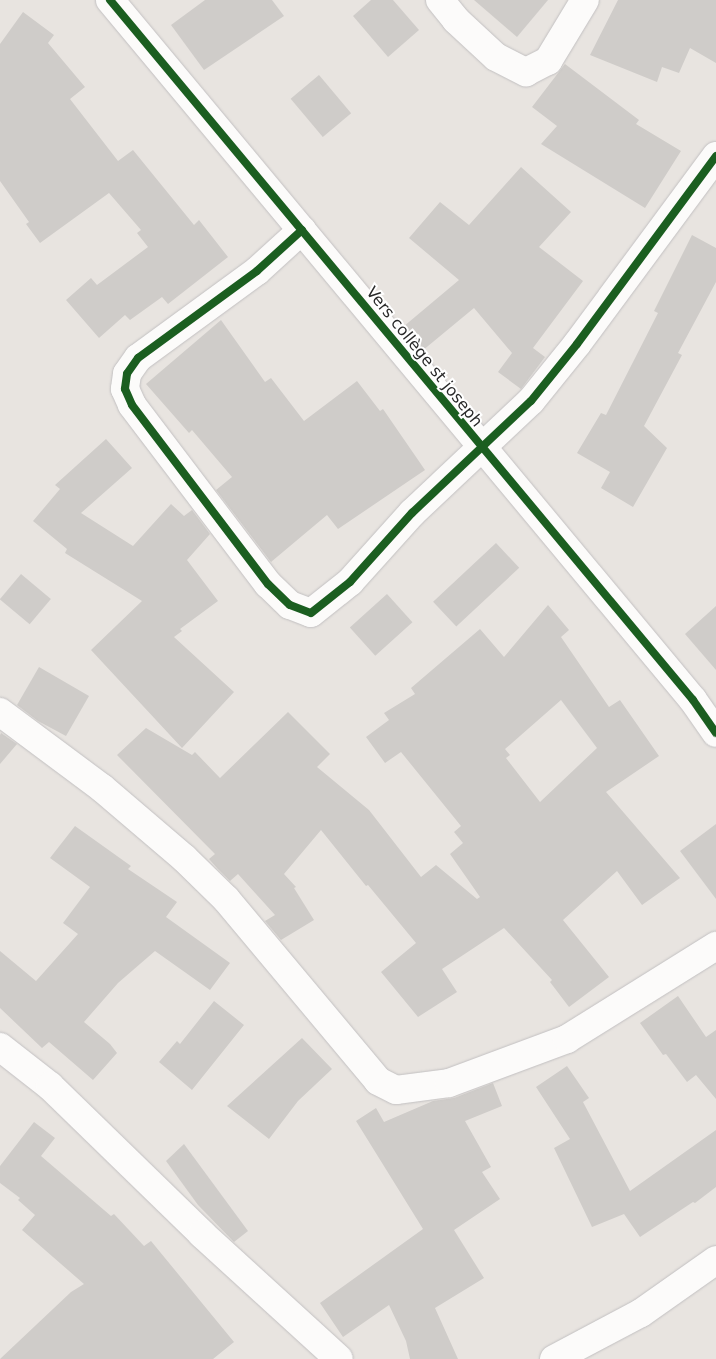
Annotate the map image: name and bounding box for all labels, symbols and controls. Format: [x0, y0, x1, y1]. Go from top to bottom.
street label: Vers collège st joseph [362, 283, 486, 431]

